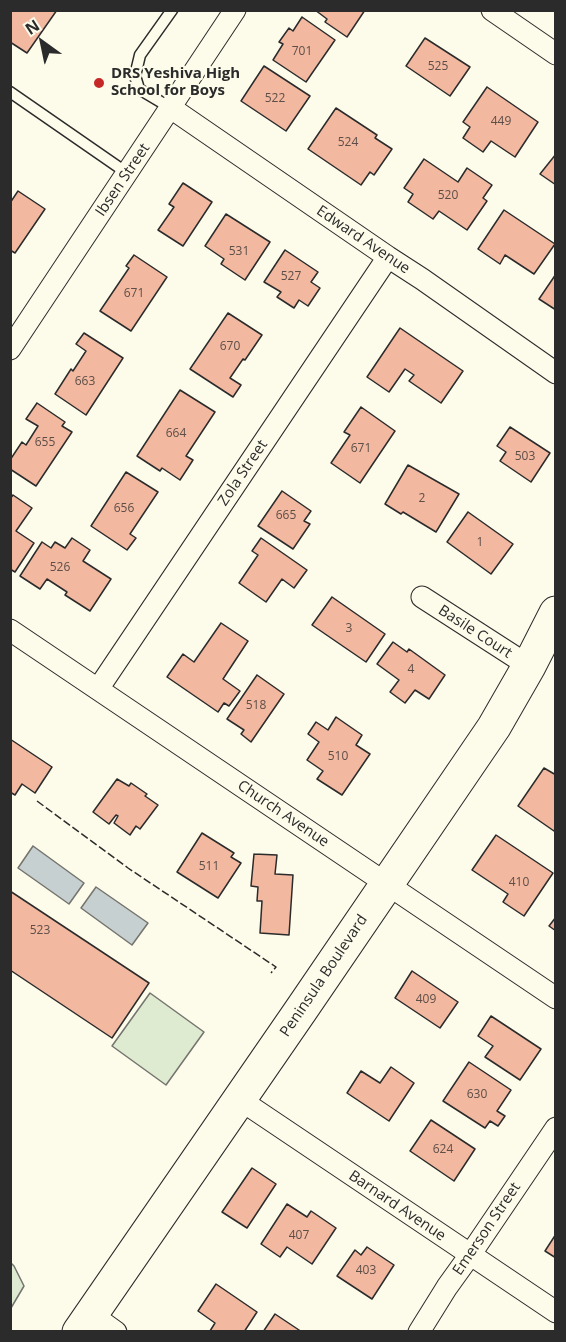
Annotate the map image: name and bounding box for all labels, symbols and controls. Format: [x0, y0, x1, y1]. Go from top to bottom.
north arrow [12, 12, 72, 72]
text: N [21, 14, 44, 40]
house number: 701 [292, 45, 312, 59]
house number: 525 [428, 60, 448, 74]
place label: DRS Yeshiva High School for Boys [111, 65, 240, 100]
marker: DRS Yeshiva High School for Boys [92, 76, 106, 90]
house number: 522 [265, 92, 285, 106]
house number: 449 [491, 115, 511, 129]
house number: 524 [338, 136, 358, 150]
street label: Ibsen Street [92, 140, 154, 220]
house number: 520 [438, 189, 458, 203]
street label: Edward Avenue [313, 202, 413, 278]
house number: 531 [229, 245, 249, 259]
house number: 527 [281, 270, 301, 284]
house number: 671 [124, 287, 144, 301]
house number: 670 [220, 340, 240, 354]
house number: 663 [75, 375, 95, 389]
house number: 664 [166, 427, 186, 441]
house number: 655 [35, 436, 55, 450]
street label: Zola Street [214, 437, 272, 509]
house number: 671 [351, 442, 371, 456]
house number: 503 [515, 450, 535, 464]
house number: 2 [419, 492, 425, 506]
house number: 656 [114, 502, 134, 516]
house number: 665 [276, 509, 296, 523]
house number: 1 [477, 536, 483, 550]
house number: 526 [50, 561, 70, 575]
street label: Basile Court [435, 602, 515, 662]
house number: 3 [346, 622, 352, 636]
house number: 4 [408, 663, 414, 677]
house number: 518 [246, 699, 266, 713]
house number: 510 [328, 750, 348, 764]
street label: Church Avenue [234, 777, 332, 851]
house number: 511 [199, 860, 219, 874]
house number: 410 [509, 876, 529, 890]
street label: Peninsula Boulevard [276, 912, 372, 1040]
house number: 523 [30, 924, 50, 938]
house number: 409 [416, 993, 436, 1007]
house number: 630 [467, 1088, 487, 1102]
house number: 624 [433, 1143, 453, 1157]
street label: Barnard Avenue [345, 1167, 449, 1245]
street label: Emerson Street [449, 1179, 525, 1279]
house number: 407 [289, 1229, 309, 1243]
house number: 403 [356, 1264, 376, 1278]

